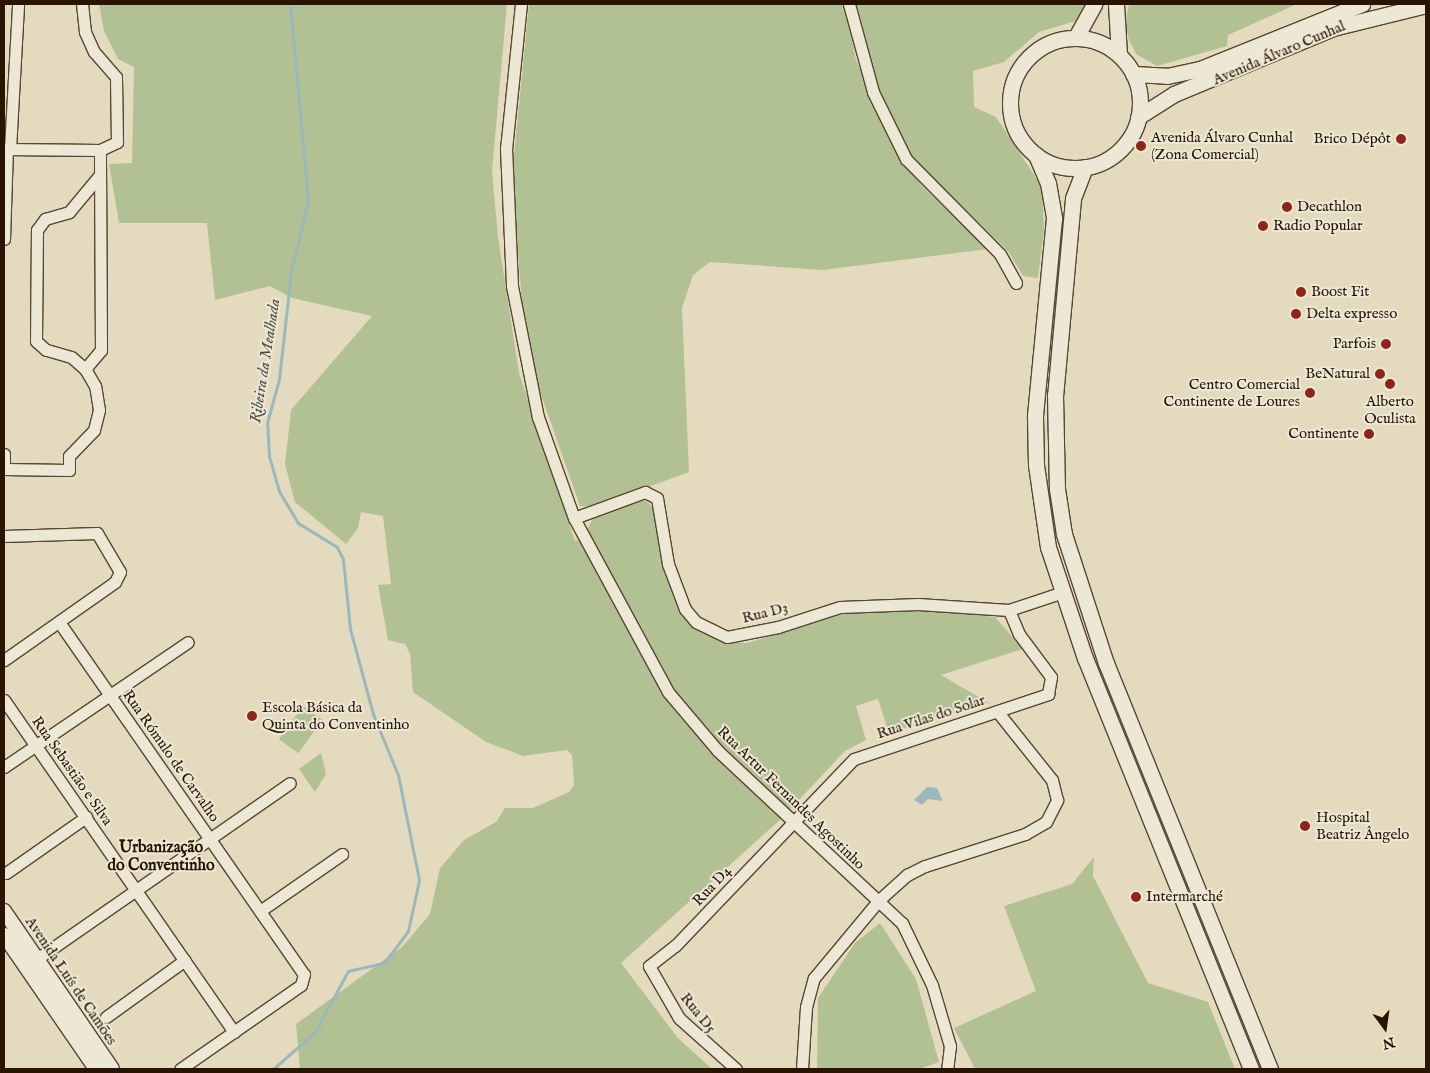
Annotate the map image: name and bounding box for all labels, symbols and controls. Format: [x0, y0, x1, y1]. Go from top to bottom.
street label: Avenida Álvaro Cunhal [1210, 17, 1348, 89]
place label: Avenida Álvaro Cunhal (Zona Comercial) [1151, 128, 1293, 163]
place label: Brico Dépôt [1314, 130, 1391, 148]
marker: Brico Dépôt [1395, 133, 1407, 145]
marker: Avenida Álvaro Cunhal (Zona Comercial) [1135, 140, 1147, 152]
place label: Decathlon [1297, 198, 1362, 216]
marker: Decathlon [1281, 201, 1293, 213]
place label: Radio Popular [1273, 217, 1363, 235]
marker: Radio Popular [1257, 220, 1269, 232]
place label: Boost Fit [1311, 283, 1369, 301]
marker: Boost Fit [1295, 286, 1307, 298]
water label: Ribeira da Mealhada [247, 297, 285, 425]
place label: Delta expresso [1306, 305, 1397, 323]
marker: Delta expresso [1290, 308, 1302, 320]
place label: Parfois [1333, 335, 1376, 353]
marker: Parfois [1380, 338, 1392, 350]
place label: BeNatural [1305, 365, 1370, 383]
marker: BeNatural [1374, 368, 1386, 380]
place label: Centro Comercial Continente de Loures [1164, 375, 1300, 410]
marker: Alberto Oculista [1384, 378, 1396, 390]
marker: Centro Comercial Continente de Loures [1304, 387, 1316, 399]
place label: Alberto Oculista [1364, 392, 1416, 427]
place label: Continente [1288, 425, 1359, 443]
marker: Continente [1363, 428, 1375, 440]
street label: Rua D3 [740, 599, 790, 627]
street label: Rua Rómulo de Carvalho [119, 687, 223, 825]
street label: Rua Vilas do Solar [874, 691, 988, 743]
place label: Escola Básica da Quinta do Conventinho [262, 698, 409, 733]
marker: Escola Básica da Quinta do Conventinho [246, 710, 258, 722]
street label: Rua Sebastião e Silva [28, 713, 116, 829]
street label: Rua Artur Fernandes Agostinho [713, 723, 869, 873]
place label: Hospital Beatriz Ângelo [1316, 808, 1409, 843]
marker: Hospital Beatriz Ângelo [1298, 819, 1312, 833]
district label: Urbanização do Conventinho [107, 838, 215, 876]
street label: Rua D4 [689, 862, 735, 910]
place label: Intermarché [1146, 888, 1223, 906]
marker: Intermarché [1130, 891, 1142, 903]
street label: Avenida Luís de Camões [21, 913, 121, 1049]
street label: Rua D5 [676, 989, 720, 1037]
north arrow [1360, 1003, 1410, 1053]
text: N [1381, 1032, 1397, 1053]

